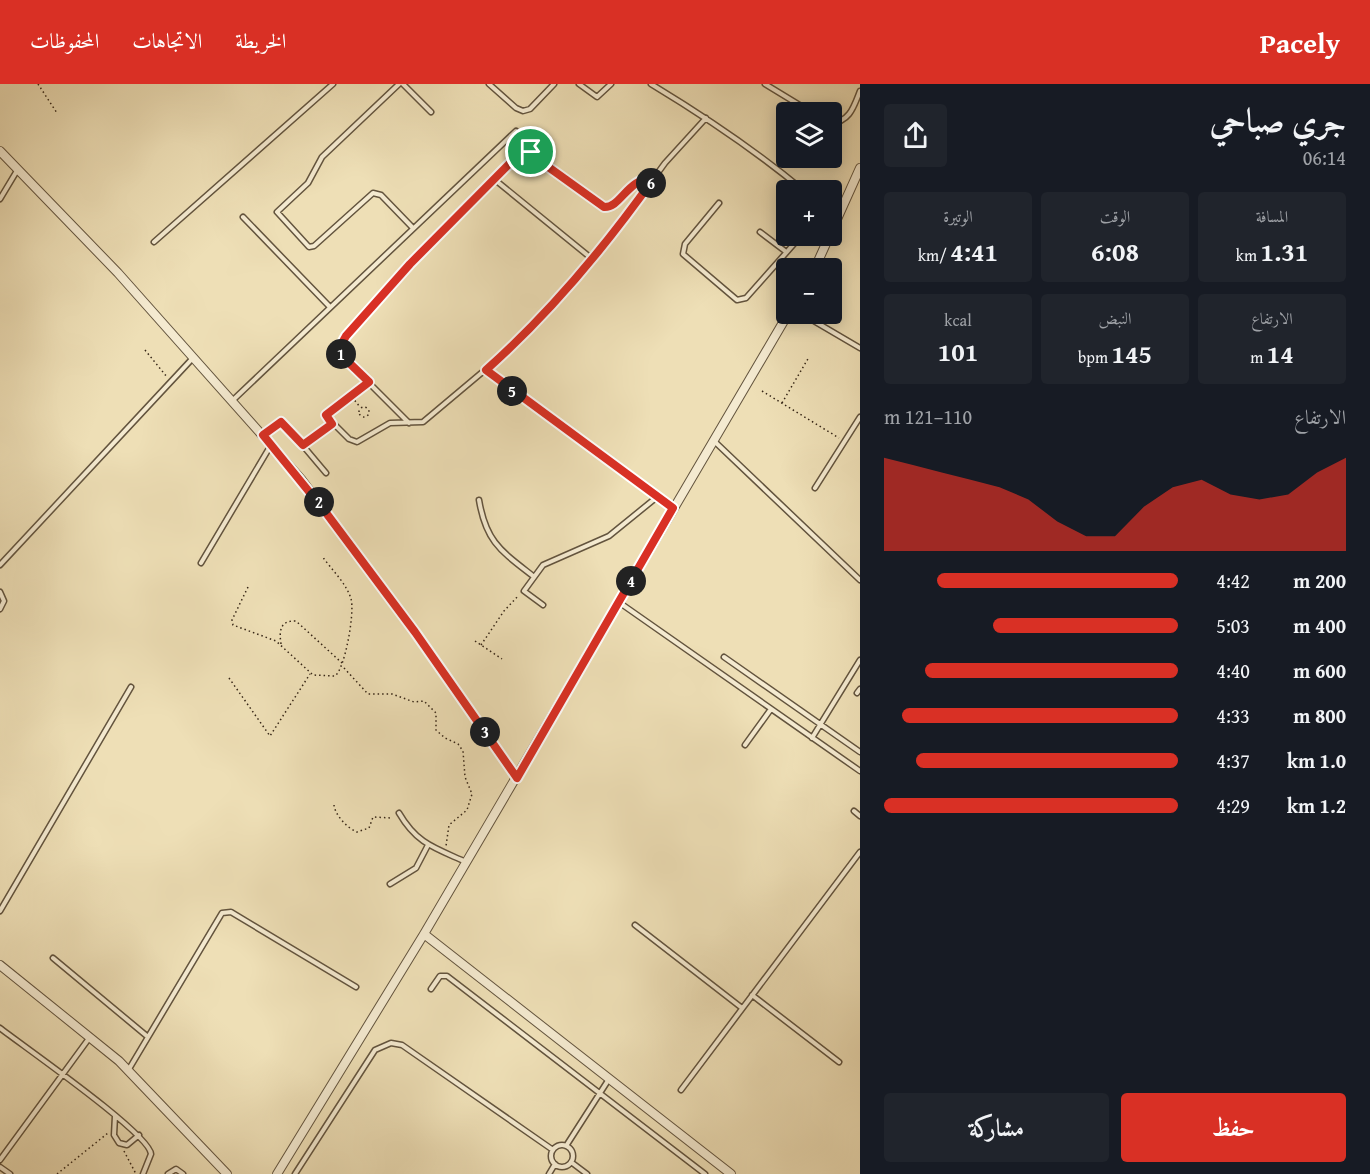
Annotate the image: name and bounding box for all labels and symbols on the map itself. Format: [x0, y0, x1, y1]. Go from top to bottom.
pin [505, 126, 556, 177]
pin: 6 [636, 168, 666, 198]
pin: 1 [326, 339, 356, 369]
pin: 5 [497, 376, 527, 406]
pin: 2 [304, 487, 334, 517]
pin: 4 [616, 566, 646, 596]
pin: 3 [470, 717, 500, 747]

